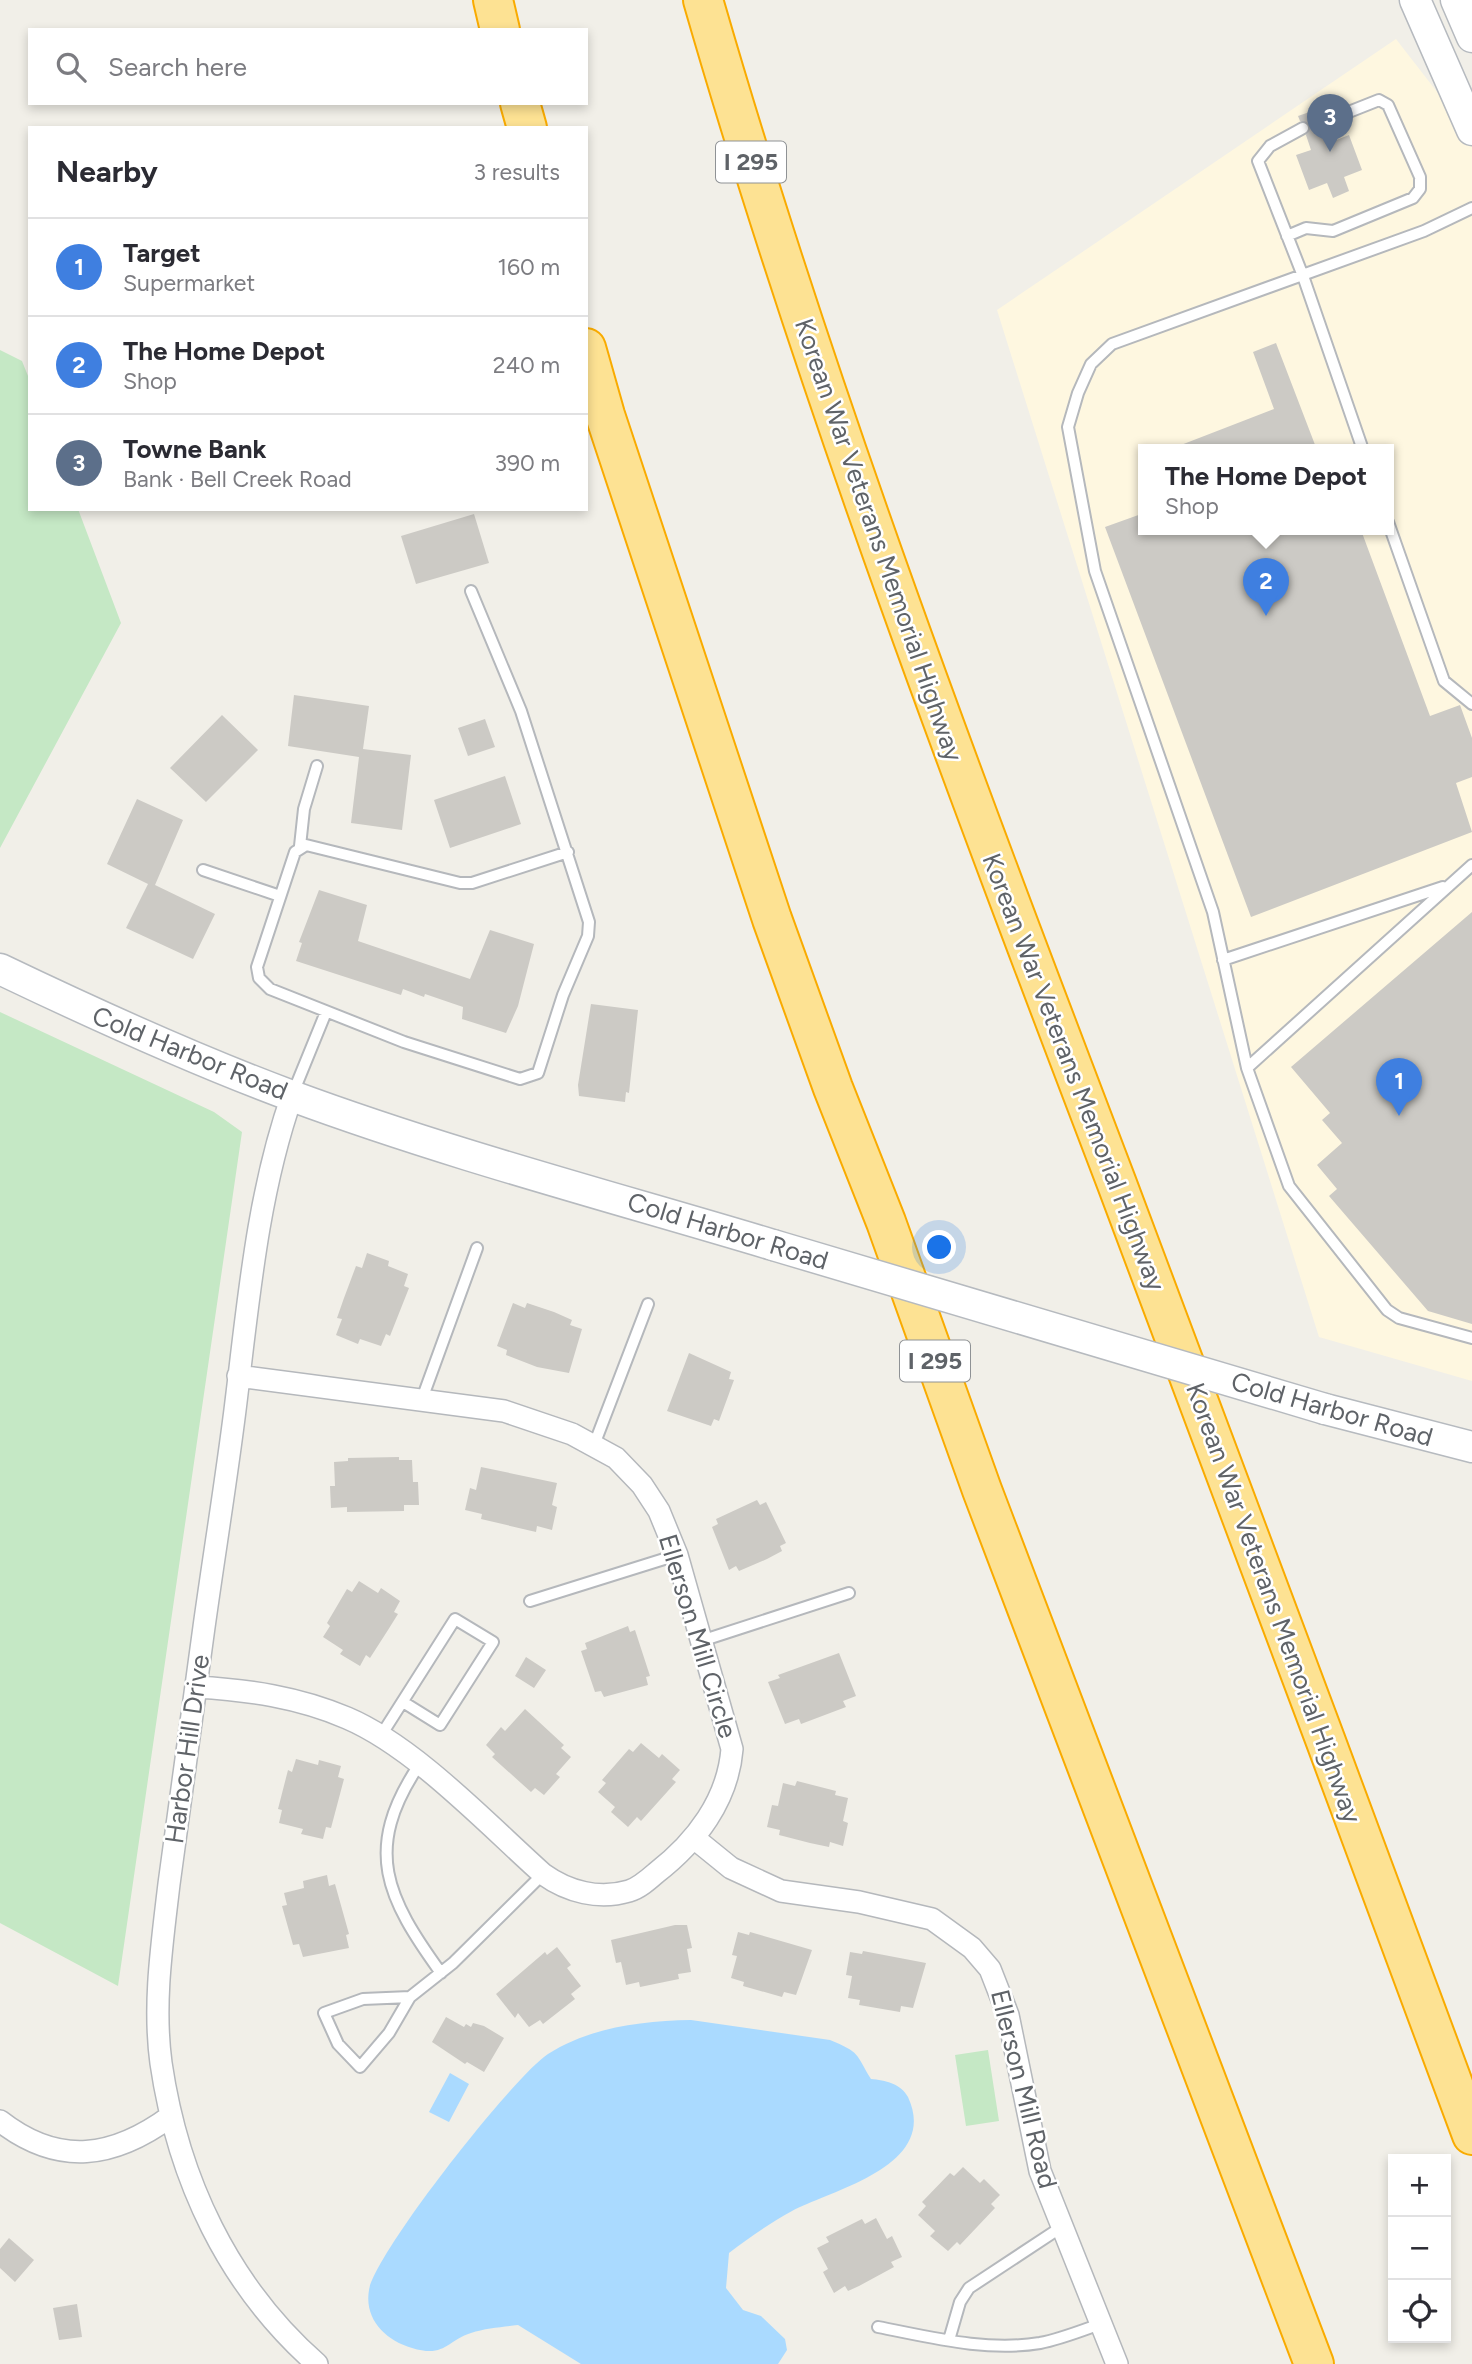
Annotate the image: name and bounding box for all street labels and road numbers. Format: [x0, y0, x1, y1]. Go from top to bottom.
road number: I 295 [716, 142, 786, 182]
street label: Korean War Veterans Memorial Highway [788, 314, 970, 766]
street label: Korean War Veterans Memorial Highway [976, 849, 1173, 1296]
street label: Cold Harbor Road [88, 999, 292, 1107]
street label: Cold Harbor Road [624, 1185, 832, 1277]
road number: I 295 [900, 1340, 970, 1381]
street label: Cold Harbor Road [1228, 1365, 1436, 1453]
street label: Korean War Veterans Memorial Highway [1179, 1379, 1369, 1828]
street label: Ellerson Mill Circle [652, 1530, 744, 1742]
street label: Harbor Hill Drive [158, 1652, 216, 1846]
street label: Ellerson Mill Road [984, 1986, 1064, 2192]

